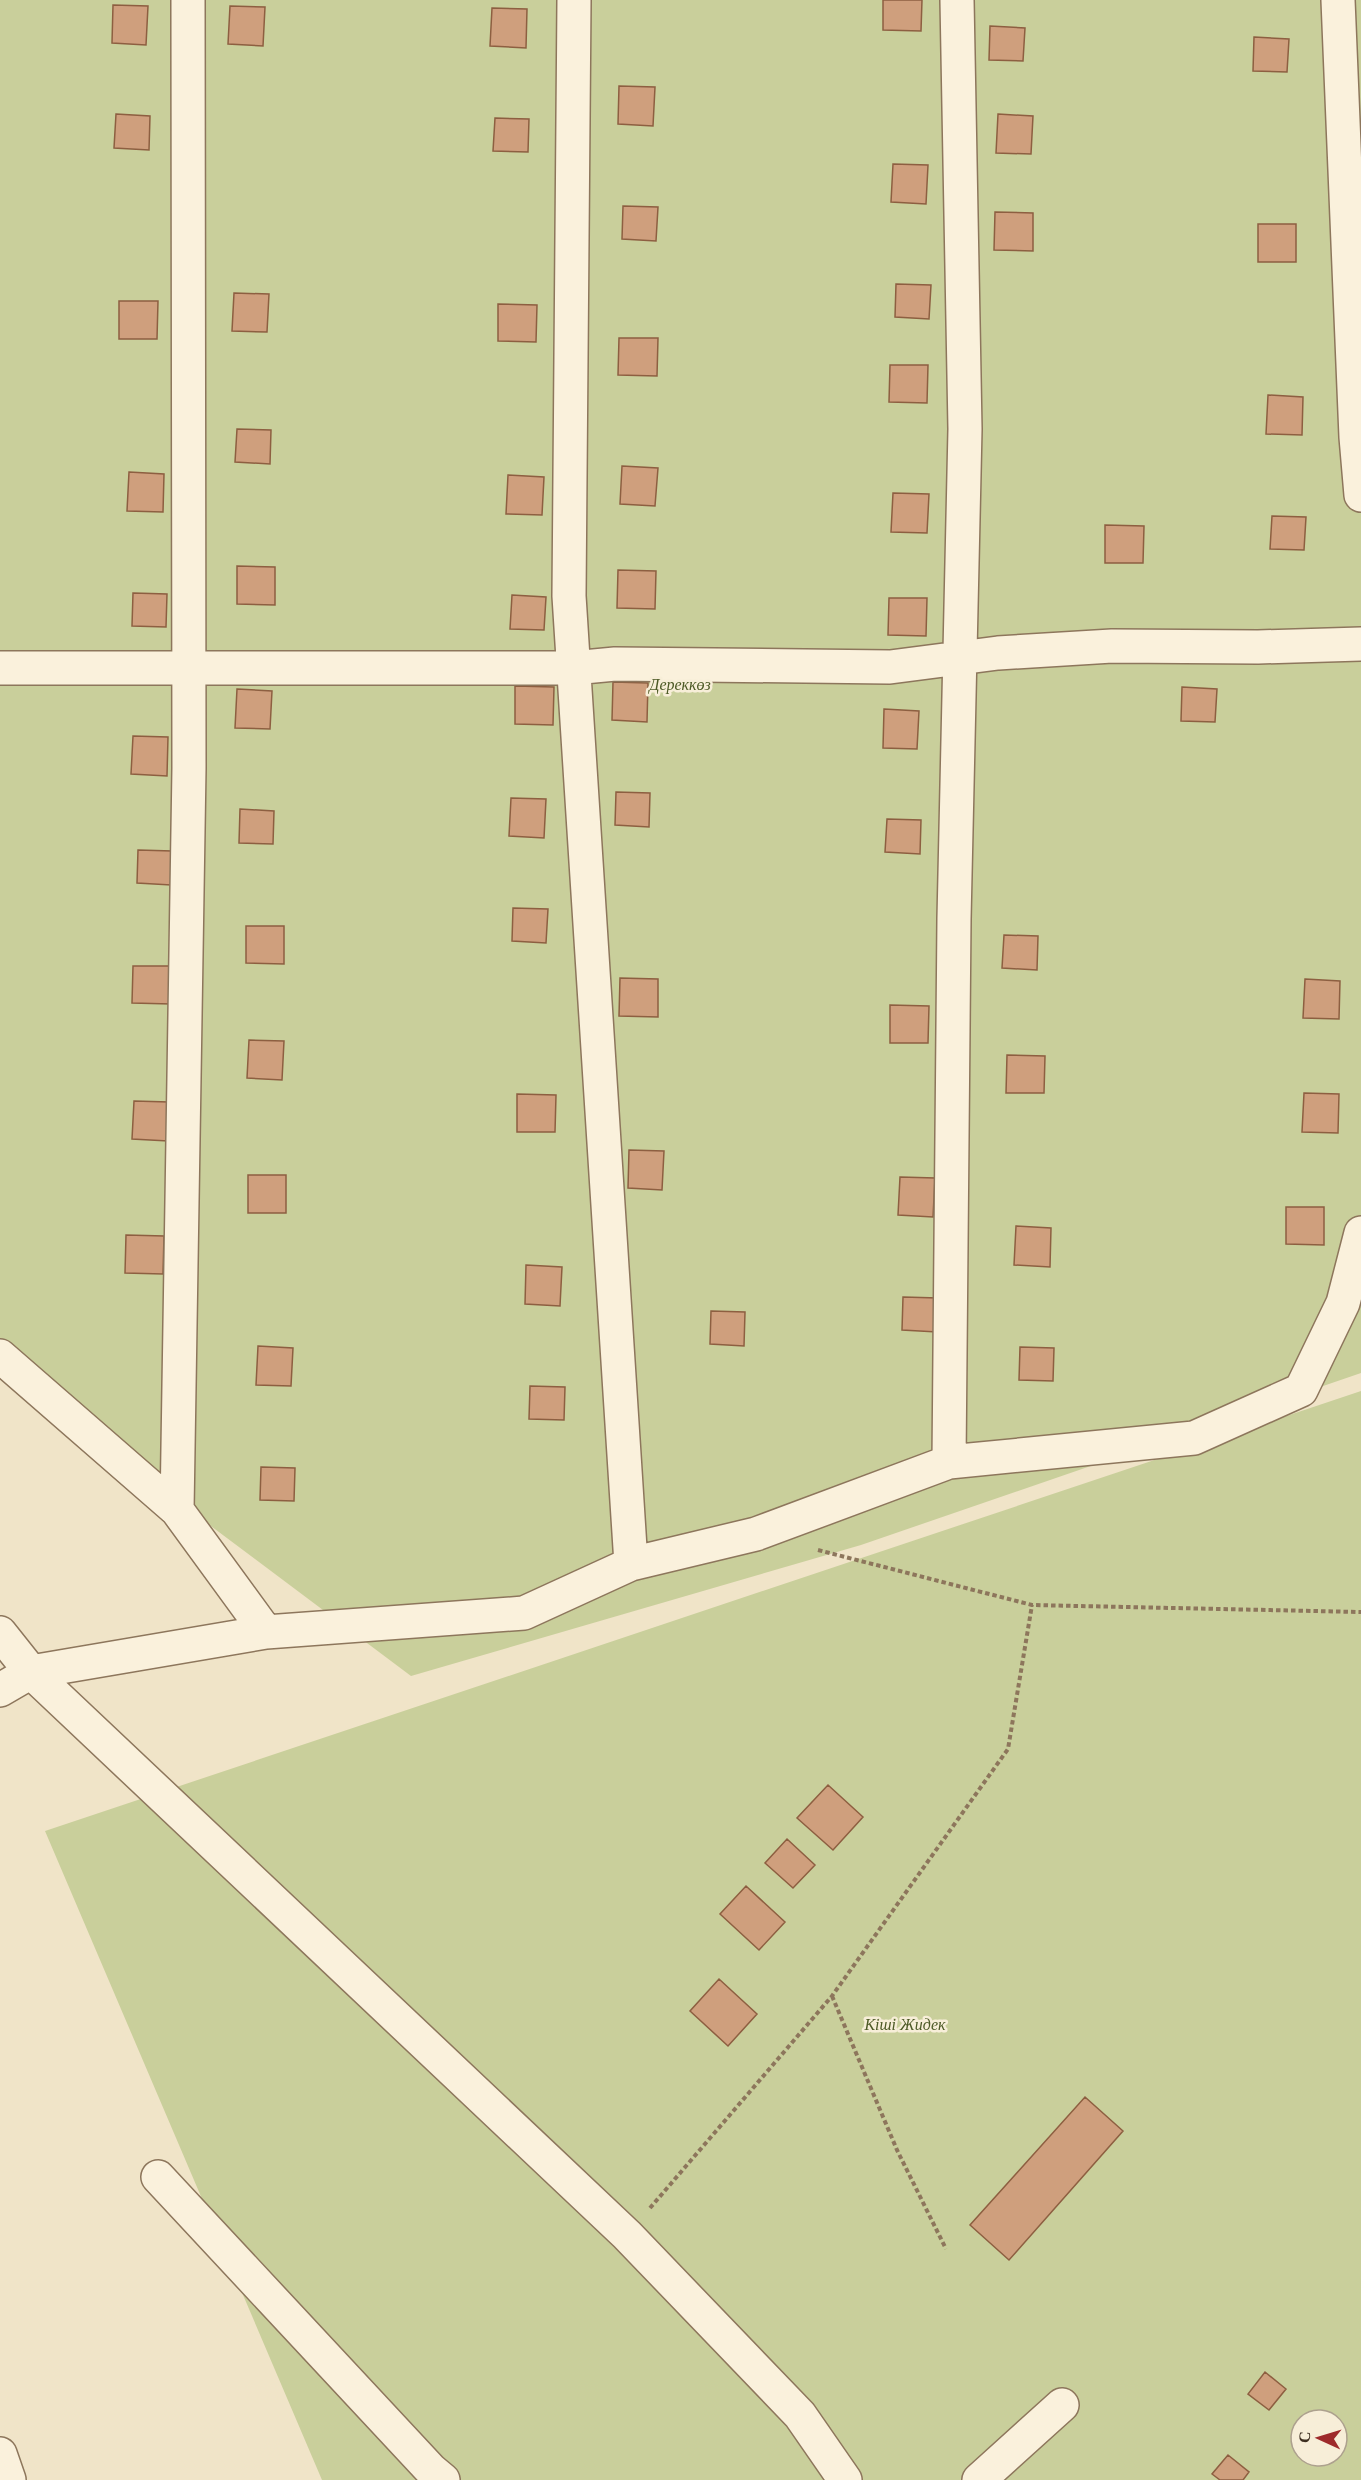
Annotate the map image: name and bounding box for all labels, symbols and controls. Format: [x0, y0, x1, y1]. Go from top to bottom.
park label: Дереккөз [647, 676, 711, 694]
park label: Кіші Жидек [863, 2016, 946, 2033]
north arrow [1289, 2408, 1349, 2468]
text: С [1296, 2431, 1313, 2443]

